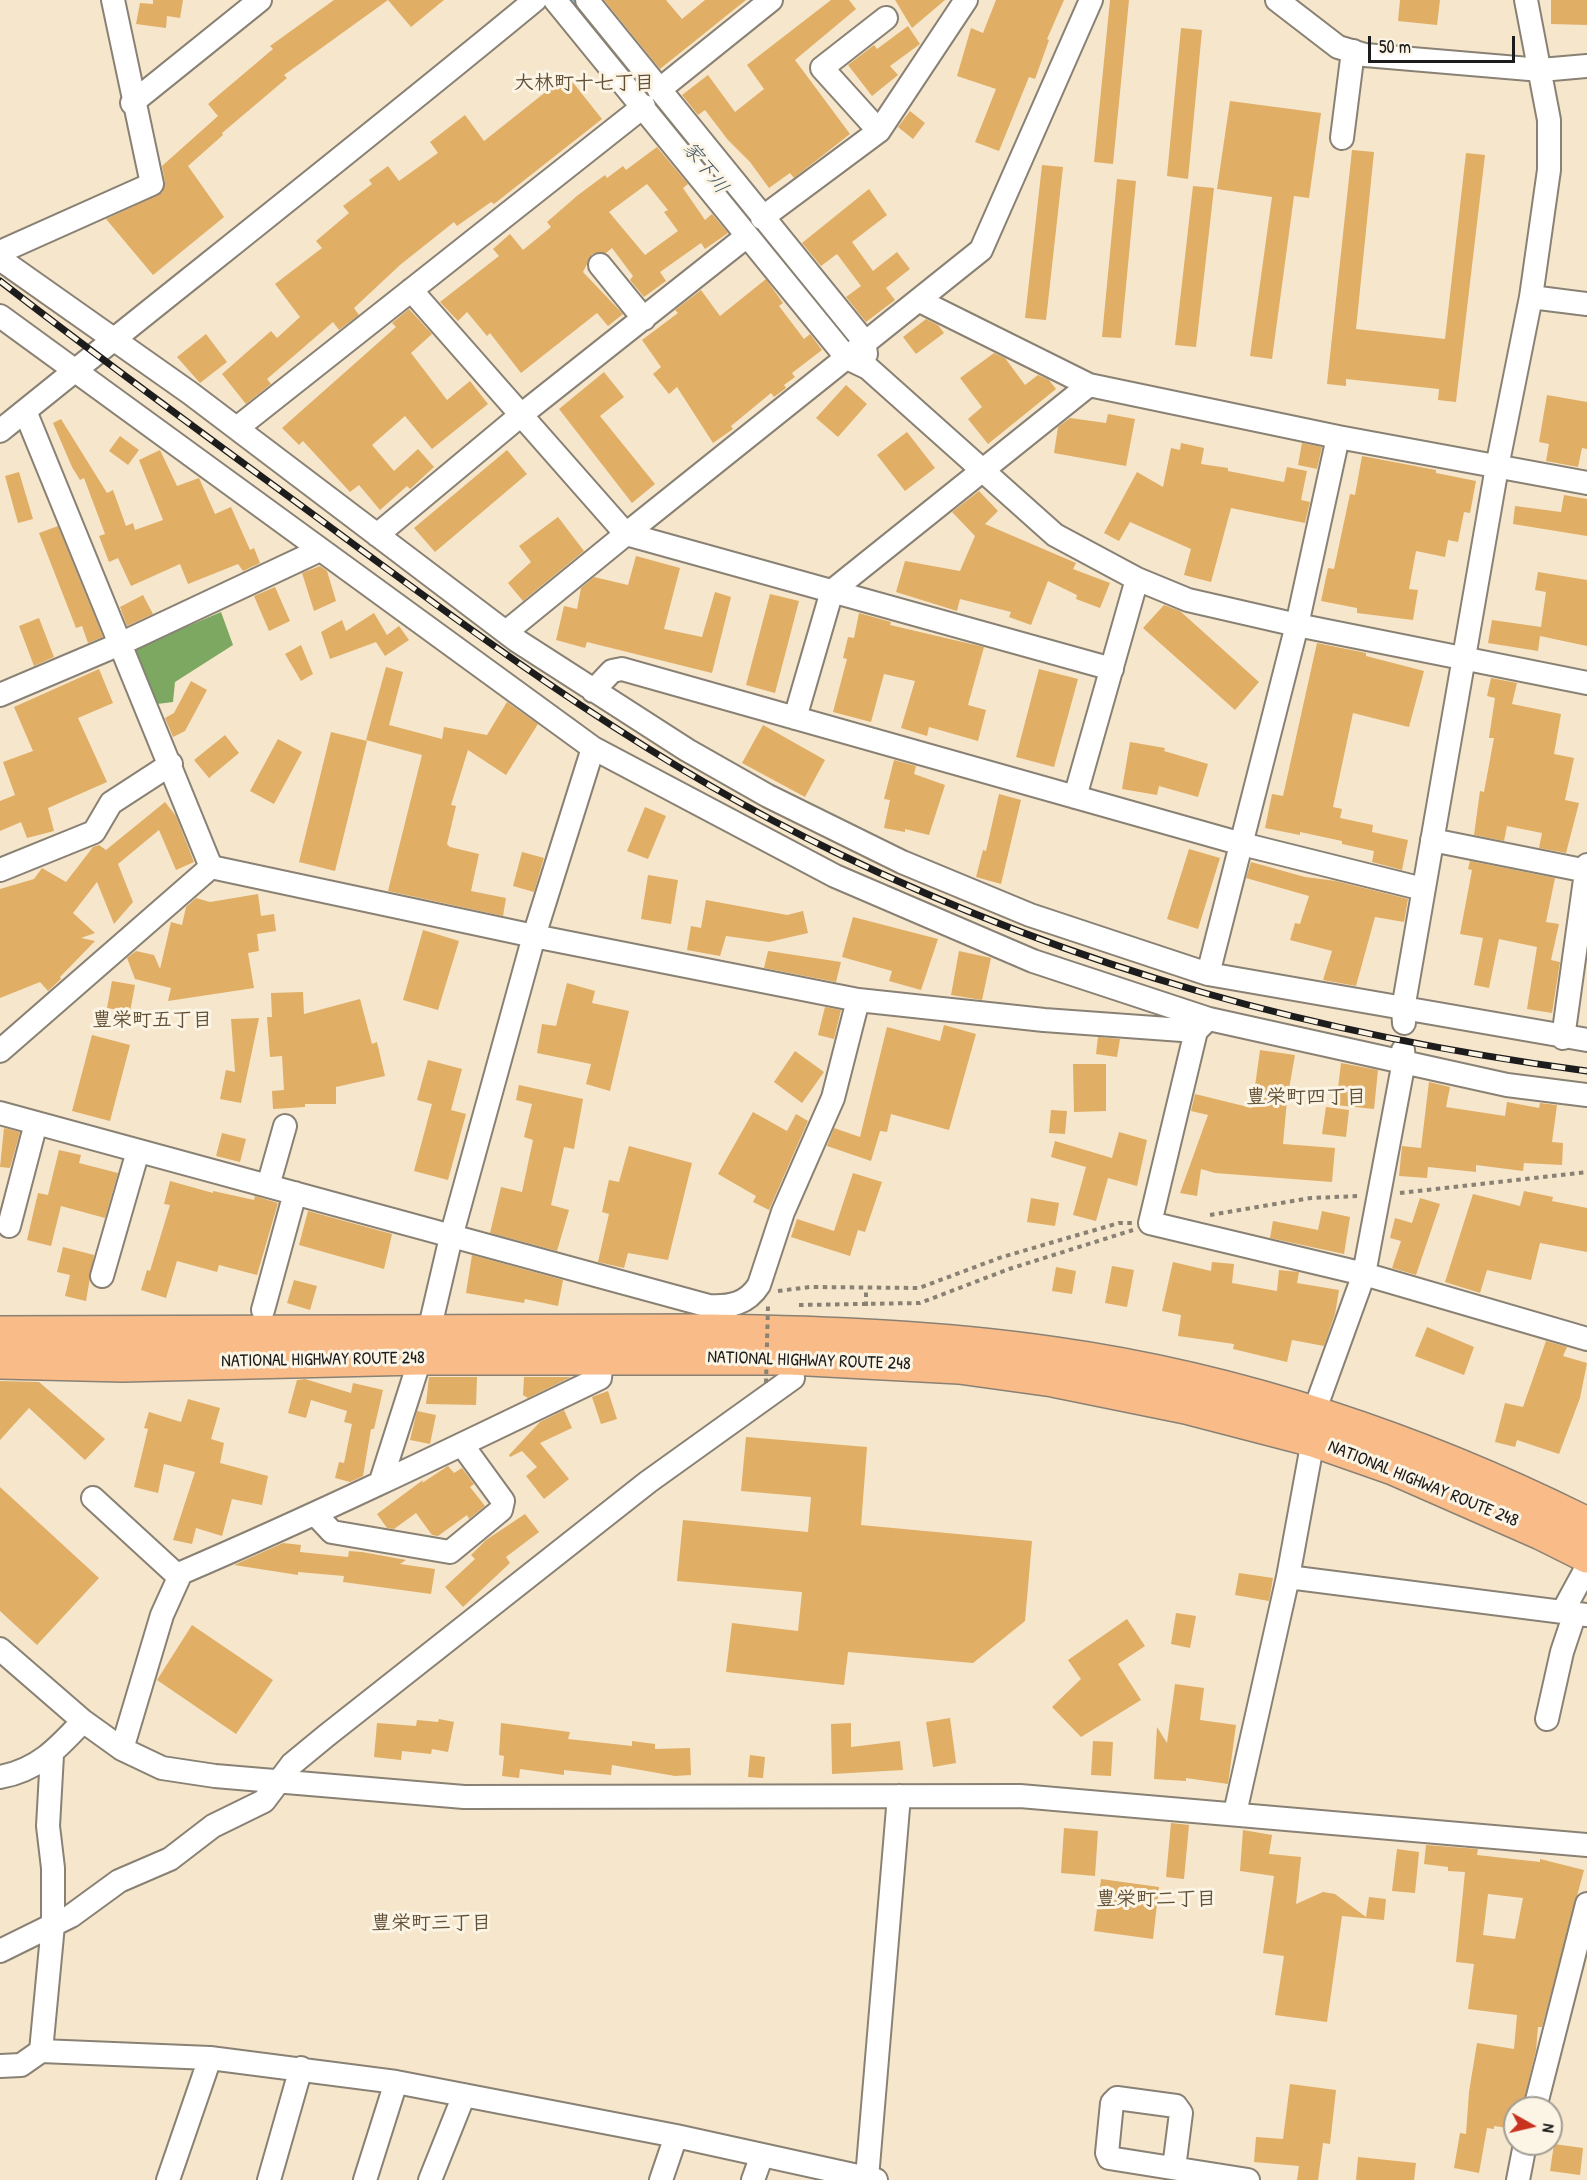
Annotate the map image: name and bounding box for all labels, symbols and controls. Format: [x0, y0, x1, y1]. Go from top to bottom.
scale bar [1371, 24, 1518, 62]
text: 50 m [1379, 34, 1411, 59]
district label: 大林町十七丁目 [514, 72, 654, 96]
water label: 家下川 [677, 137, 733, 199]
district label: 豊栄町五丁目 [92, 1009, 212, 1033]
district label: 豊栄町四丁目 [1246, 1086, 1366, 1110]
street label: NATIONAL HIGHWAY ROUTE 248 [221, 1347, 425, 1373]
street label: NATIONAL HIGHWAY ROUTE 248 [707, 1347, 911, 1375]
street label: NATIONAL HIGHWAY ROUTE 248 [1325, 1436, 1521, 1532]
district label: 豊栄町二丁目 [1096, 1888, 1216, 1912]
district label: 豊栄町三丁目 [371, 1912, 491, 1936]
north arrow [1503, 2096, 1563, 2156]
text: N [1537, 2122, 1560, 2134]

